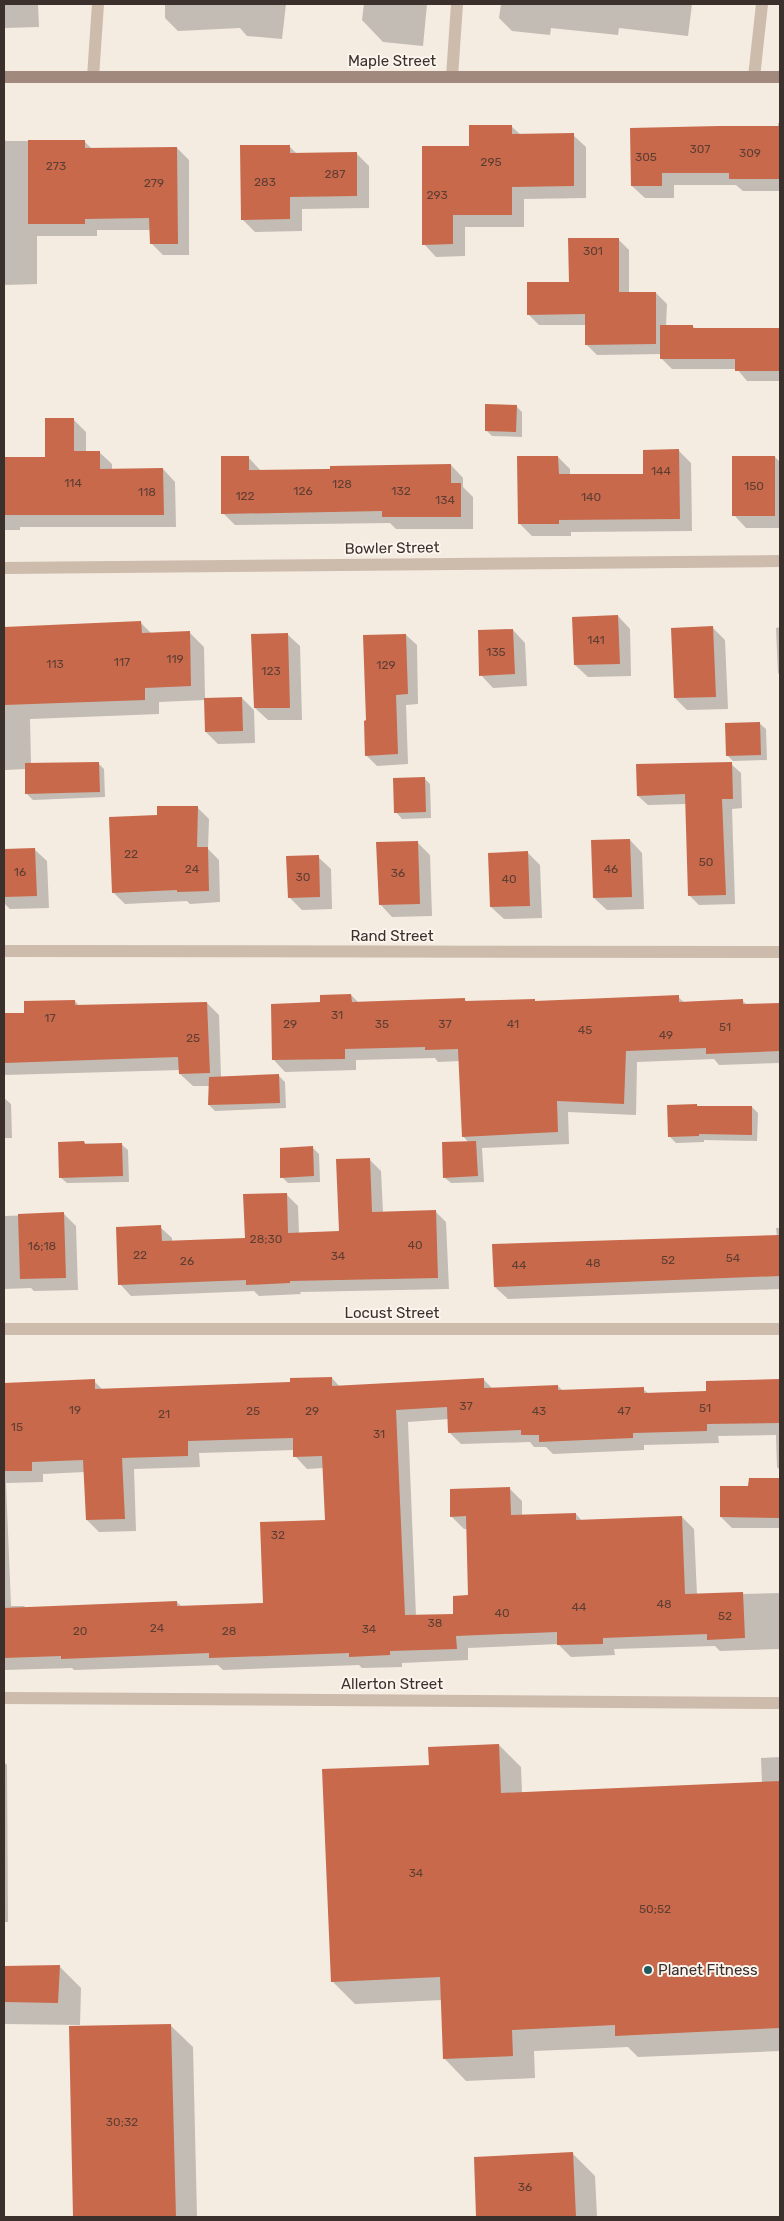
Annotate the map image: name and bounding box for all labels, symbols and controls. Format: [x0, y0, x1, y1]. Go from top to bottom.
street label: Maple Street [348, 52, 436, 70]
house number: 307 [690, 142, 711, 156]
house number: 309 [739, 146, 761, 160]
house number: 305 [635, 150, 657, 164]
house number: 295 [480, 155, 502, 169]
house number: 273 [46, 159, 66, 173]
house number: 287 [325, 167, 345, 181]
house number: 283 [254, 175, 276, 189]
house number: 279 [144, 176, 164, 190]
house number: 293 [426, 188, 448, 202]
house number: 301 [583, 244, 603, 258]
house number: 144 [651, 464, 672, 478]
house number: 114 [64, 476, 82, 490]
house number: 128 [332, 477, 352, 491]
house number: 150 [744, 479, 764, 493]
house number: 126 [293, 484, 313, 498]
house number: 132 [391, 484, 411, 498]
house number: 118 [138, 485, 156, 499]
house number: 122 [235, 489, 255, 503]
house number: 140 [581, 490, 601, 504]
house number: 134 [435, 493, 455, 507]
street label: Bowler Street [344, 538, 440, 558]
house number: 141 [587, 633, 605, 647]
house number: 135 [486, 645, 506, 659]
house number: 119 [166, 652, 184, 666]
house number: 117 [114, 655, 130, 669]
house number: 113 [46, 657, 64, 671]
house number: 129 [376, 658, 396, 672]
house number: 123 [261, 664, 281, 678]
house number: 22 [124, 847, 138, 861]
house number: 50 [699, 855, 713, 869]
house number: 24 [185, 862, 200, 876]
house number: 46 [604, 862, 618, 876]
house number: 16 [14, 865, 26, 879]
house number: 36 [391, 866, 405, 880]
house number: 30 [296, 870, 310, 884]
house number: 40 [501, 872, 517, 886]
street label: Rand Street [350, 927, 434, 945]
house number: 31 [331, 1008, 343, 1022]
house number: 17 [44, 1011, 56, 1025]
house number: 29 [283, 1017, 297, 1031]
house number: 35 [375, 1017, 389, 1031]
house number: 37 [438, 1017, 452, 1031]
house number: 41 [507, 1017, 519, 1031]
house number: 51 [719, 1020, 731, 1034]
house number: 45 [578, 1023, 592, 1037]
house number: 49 [659, 1028, 673, 1042]
house number: 25 [186, 1031, 200, 1045]
house number: 28;30 [250, 1232, 282, 1246]
house number: 40 [407, 1238, 423, 1252]
house number: 16;18 [28, 1239, 56, 1253]
house number: 22 [133, 1248, 147, 1262]
house number: 34 [331, 1249, 346, 1263]
house number: 54 [726, 1251, 741, 1265]
house number: 52 [661, 1253, 675, 1267]
house number: 26 [180, 1254, 194, 1268]
house number: 48 [585, 1256, 601, 1270]
house number: 44 [512, 1258, 527, 1272]
street label: Locust Street [345, 1304, 440, 1322]
house number: 37 [459, 1399, 473, 1413]
house number: 51 [699, 1401, 711, 1415]
house number: 19 [69, 1403, 81, 1417]
house number: 25 [246, 1404, 260, 1418]
house number: 29 [305, 1404, 319, 1418]
house number: 43 [532, 1404, 546, 1418]
house number: 47 [617, 1404, 631, 1418]
house number: 21 [158, 1407, 170, 1421]
house number: 15 [11, 1420, 23, 1434]
house number: 31 [373, 1427, 385, 1441]
house number: 32 [271, 1528, 285, 1542]
house number: 48 [656, 1597, 672, 1611]
house number: 44 [572, 1600, 587, 1614]
house number: 40 [494, 1606, 510, 1620]
house number: 52 [718, 1609, 732, 1623]
house number: 38 [428, 1616, 442, 1630]
house number: 24 [150, 1621, 165, 1635]
house number: 34 [362, 1622, 377, 1636]
house number: 20 [73, 1624, 87, 1638]
house number: 28 [222, 1624, 236, 1638]
street label: Allerton Street [341, 1675, 443, 1693]
house number: 34 [409, 1866, 424, 1880]
house number: 50;52 [639, 1902, 671, 1916]
place label: Planet Fitness [658, 1961, 758, 1979]
marker: Planet Fitness [642, 1964, 654, 1976]
house number: 30;32 [106, 2115, 138, 2129]
house number: 36 [518, 2180, 532, 2194]

